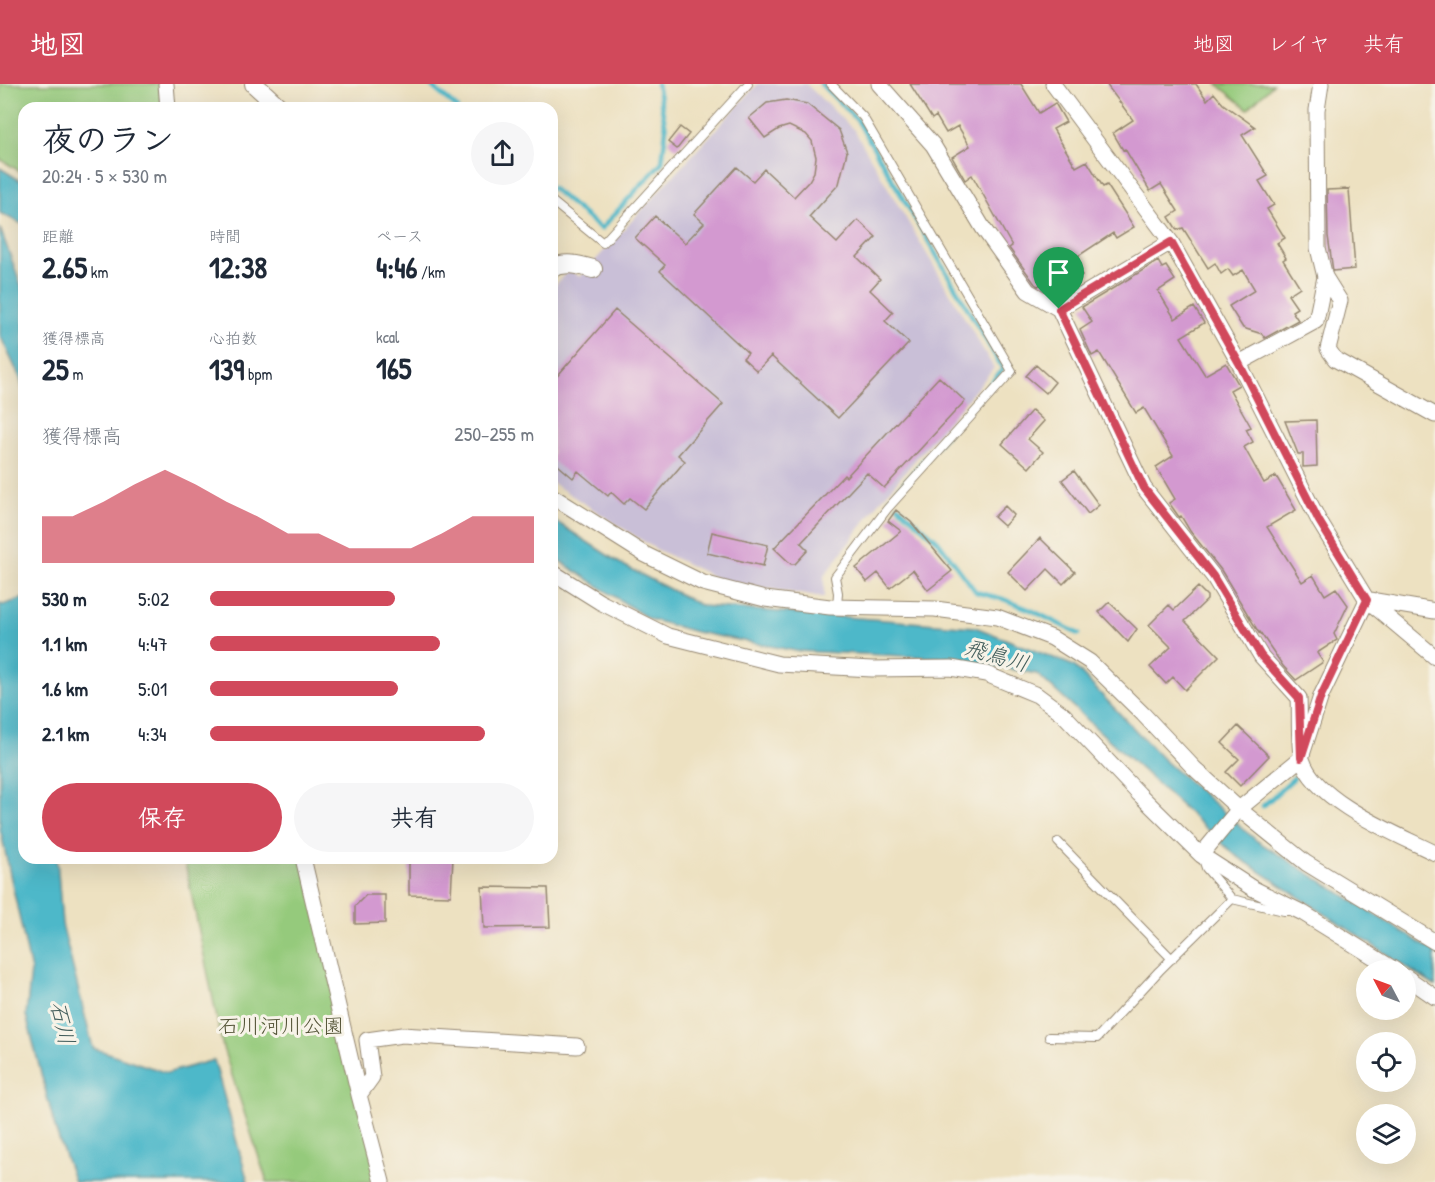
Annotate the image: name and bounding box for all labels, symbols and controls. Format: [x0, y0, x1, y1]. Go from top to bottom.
text: 地図 [30, 25, 86, 63]
text: 地図 [1193, 29, 1235, 58]
text: レイヤ [1268, 29, 1330, 58]
text: 共有 [1363, 29, 1405, 58]
text: 夜のラン [42, 117, 174, 161]
button: share [471, 122, 534, 185]
text: 20:24 · 5 × 530 m [42, 162, 167, 189]
text: 距離 [42, 225, 74, 247]
text: 時間 [209, 225, 241, 247]
text: ペース [376, 225, 423, 247]
text: 2.65 [42, 247, 87, 287]
text: 12:38 [209, 247, 267, 287]
text: 4:46 [376, 247, 417, 287]
pin [1033, 247, 1084, 309]
icon: arrive [1042, 256, 1075, 289]
text: km [87, 261, 108, 283]
text: /km [417, 261, 445, 283]
text: kcal [376, 326, 399, 348]
text: 獲得標高 [42, 327, 106, 349]
text: 心拍数 [209, 327, 257, 349]
text: 165 [376, 348, 412, 388]
text: 25 [42, 349, 69, 389]
text: 139 [209, 349, 244, 389]
text: m [69, 363, 83, 385]
text: bpm [244, 363, 272, 385]
text: 250–255 m [454, 420, 534, 447]
text: 獲得標高 [42, 422, 122, 449]
text: 530 m [42, 585, 87, 612]
text: 5:02 [138, 585, 169, 612]
text: 1.1 km [42, 630, 87, 657]
text: 4:47 [138, 630, 168, 657]
water label: 飛鳥川 [961, 631, 1033, 679]
text: 1.6 km [42, 675, 88, 702]
text: 5:01 [138, 675, 167, 702]
text: 2.1 km [42, 720, 89, 747]
text: 4:34 [138, 720, 167, 747]
button: 保存 [42, 783, 282, 852]
button: 共有 [294, 783, 534, 852]
north arrow [1356, 960, 1416, 1020]
map controls [1356, 960, 1416, 1164]
water label: 石川 [43, 998, 83, 1048]
park label: 石川河川公園 [218, 1011, 344, 1040]
button: locate [1356, 1032, 1416, 1092]
button: layers [1356, 1104, 1416, 1164]

